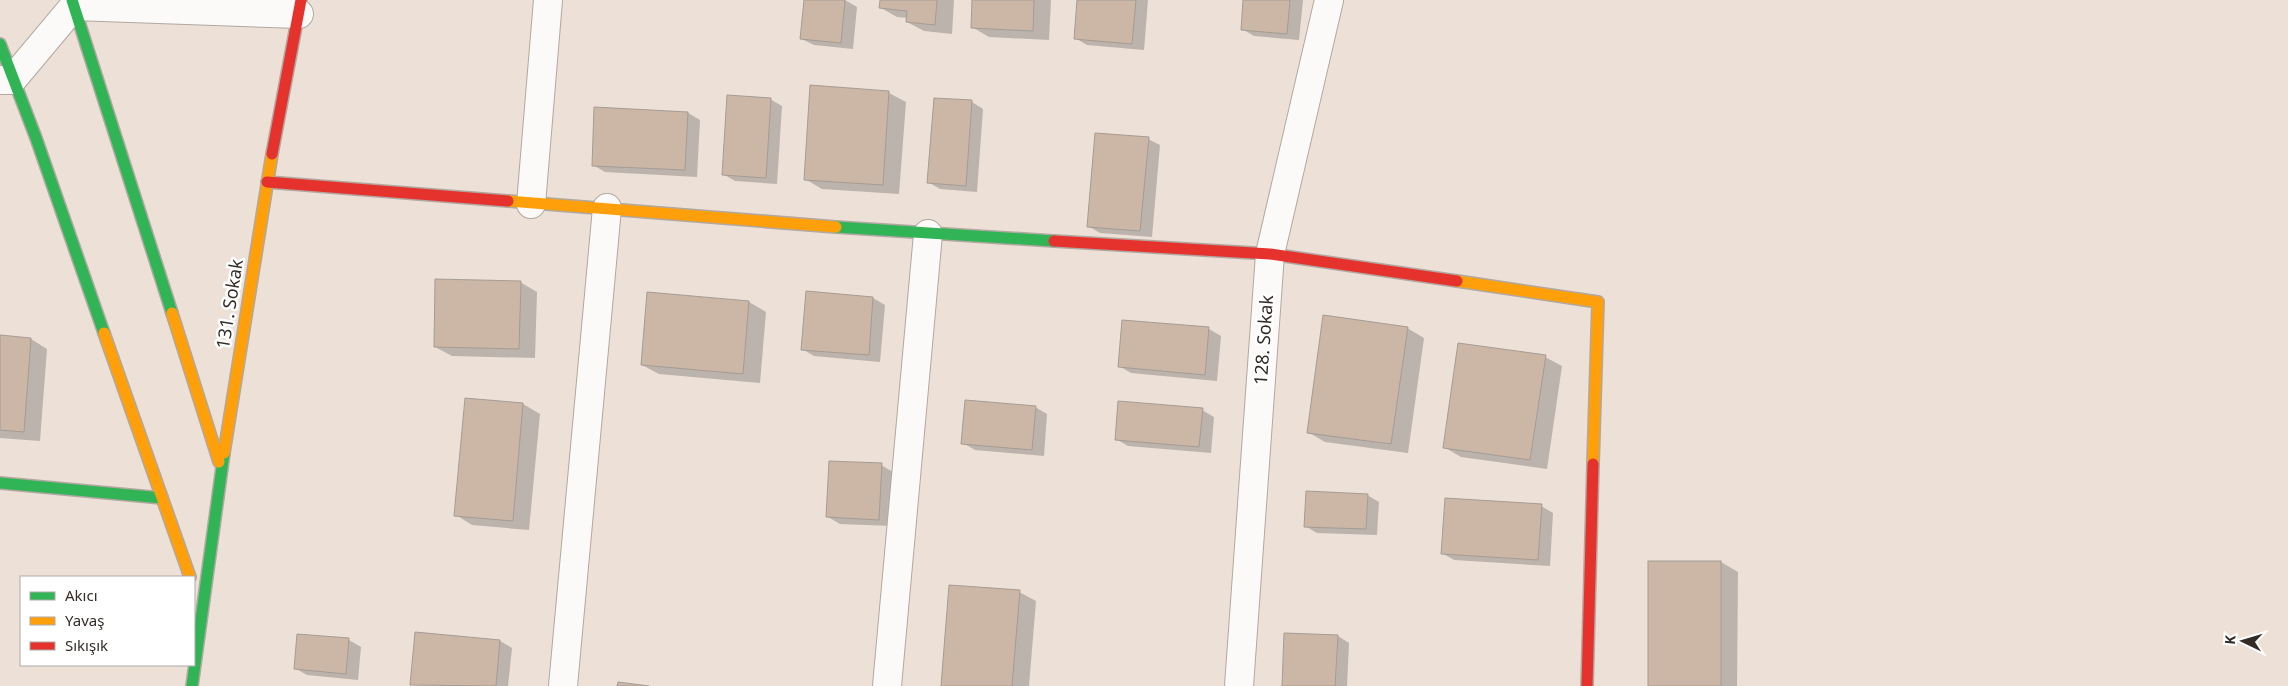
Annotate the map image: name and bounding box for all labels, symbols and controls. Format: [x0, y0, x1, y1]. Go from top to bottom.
street label: 131. Sokak [210, 257, 248, 350]
street label: 128. Sokak [1248, 294, 1278, 386]
legend [20, 576, 195, 666]
text: Akıcı [65, 585, 98, 605]
text: Yavaş [65, 610, 104, 630]
north arrow [2218, 616, 2268, 666]
text: K [2220, 634, 2239, 645]
text: Sıkışık [65, 635, 108, 655]

